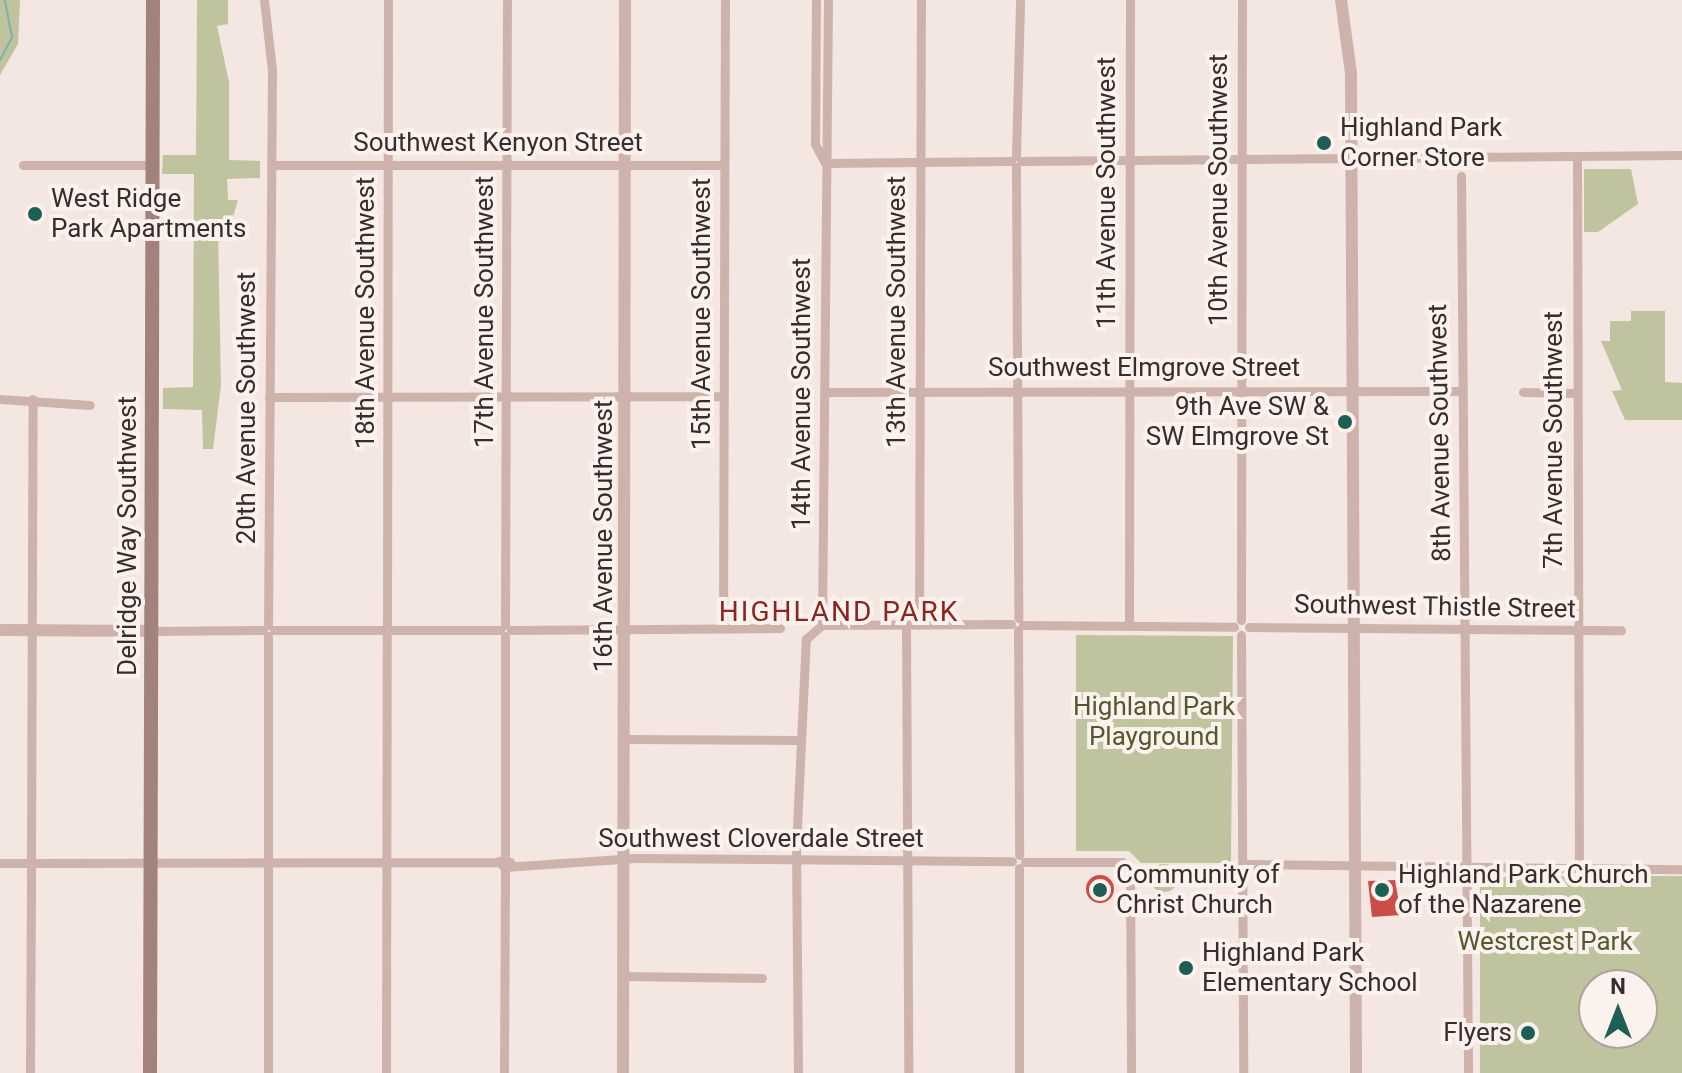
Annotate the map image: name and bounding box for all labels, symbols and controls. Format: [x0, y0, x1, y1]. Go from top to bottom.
street label: 10th Avenue Southwest [1203, 54, 1235, 326]
street label: 11th Avenue Southwest [1091, 57, 1123, 329]
place label: Highland Park Corner Store [1340, 112, 1502, 174]
street label: Southwest Kenyon Street [353, 127, 643, 159]
marker: Highland Park Corner Store [1315, 134, 1333, 152]
street label: 17th Avenue Southwest [469, 176, 501, 448]
street label: 13th Avenue Southwest [881, 176, 913, 448]
street label: 18th Avenue Southwest [350, 177, 382, 449]
street label: 15th Avenue Southwest [686, 178, 718, 450]
place label: West Ridge Park Apartments [51, 183, 246, 244]
marker: West Ridge Park Apartments [26, 205, 44, 223]
street label: 14th Avenue Southwest [786, 258, 818, 530]
street label: 20th Avenue Southwest [231, 272, 263, 544]
street label: 8th Avenue Southwest [1422, 304, 1458, 562]
street label: 7th Avenue Southwest [1538, 311, 1570, 569]
street label: Southwest Elmgrove Street [988, 352, 1300, 384]
place label: 9th Ave SW & SW Elmgrove St [1146, 391, 1329, 452]
street label: Delridge Way Southwest [112, 396, 144, 676]
street label: 16th Avenue Southwest [588, 400, 620, 672]
marker: 9th Ave SW & SW Elmgrove St [1336, 413, 1354, 431]
street label: Southwest Thistle Street [1294, 589, 1576, 625]
district label: HIGHLAND PARK [719, 595, 959, 629]
park label: Highland Park Playground [1073, 691, 1235, 752]
street label: Southwest Cloverdale Street [598, 823, 924, 855]
place label: Community of Christ Church [1116, 859, 1279, 920]
place label: Highland Park Church of the Nazarene [1398, 859, 1649, 920]
marker: Community of Christ Church [1091, 881, 1109, 899]
marker: Highland Park Church of the Nazarene [1373, 881, 1391, 899]
park label: Westcrest Park [1457, 926, 1633, 958]
place label: Highland Park Elementary School [1202, 937, 1418, 998]
marker: Highland Park Elementary School [1177, 959, 1195, 977]
north arrow [1578, 969, 1658, 1049]
text: N [1610, 974, 1626, 999]
place label: Flyers [1443, 1017, 1512, 1049]
marker: Flyers [1519, 1024, 1537, 1042]

